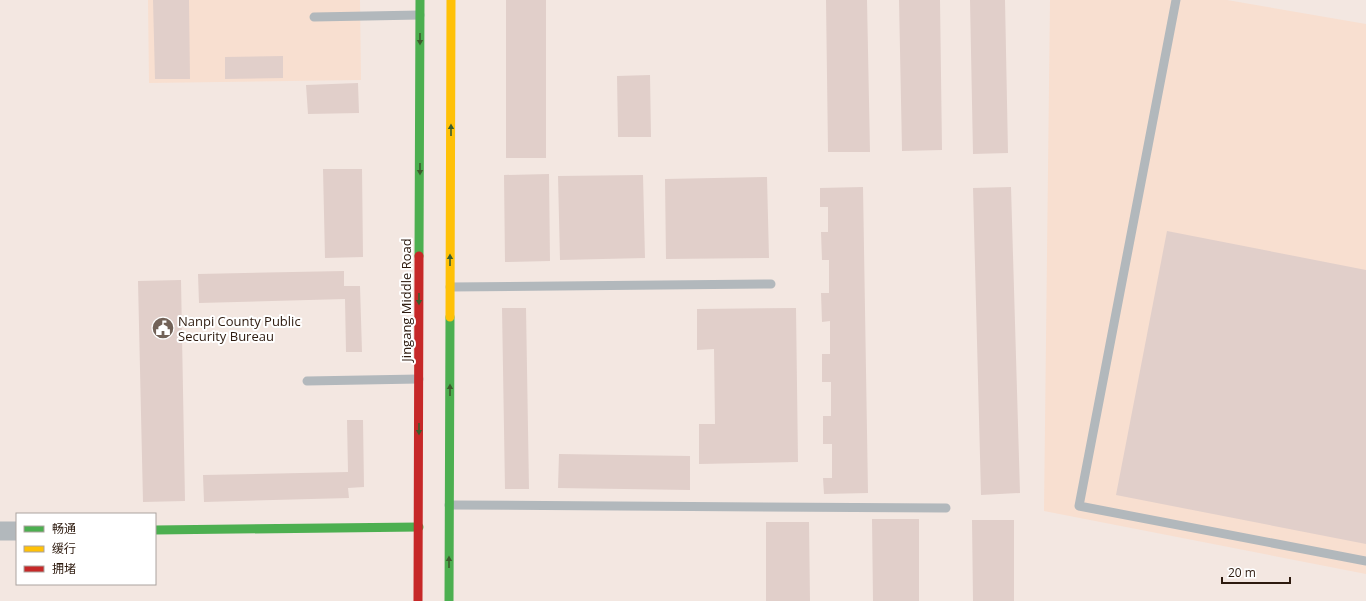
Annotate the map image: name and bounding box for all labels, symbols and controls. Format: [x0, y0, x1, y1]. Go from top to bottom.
one-way arrow [417, 33, 423, 46]
one-way arrow [448, 123, 454, 136]
one-way arrow [417, 163, 423, 176]
street label: Jingang Middle Road [397, 238, 415, 364]
one-way arrow [447, 253, 453, 266]
one-way arrow [416, 293, 422, 306]
place label: Nanpi County Public Security Bureau [178, 312, 301, 345]
public building icon: Nanpi County Public Security Bureau [150, 315, 176, 341]
one-way arrow [447, 383, 453, 396]
one-way arrow [416, 423, 422, 436]
legend [16, 513, 156, 585]
text: 畅通 [52, 520, 76, 537]
text: 缓行 [52, 540, 76, 557]
one-way arrow [446, 555, 452, 568]
scale bar [1222, 559, 1290, 585]
text: 拥堵 [52, 560, 76, 577]
text: 20 m [1228, 564, 1256, 581]

